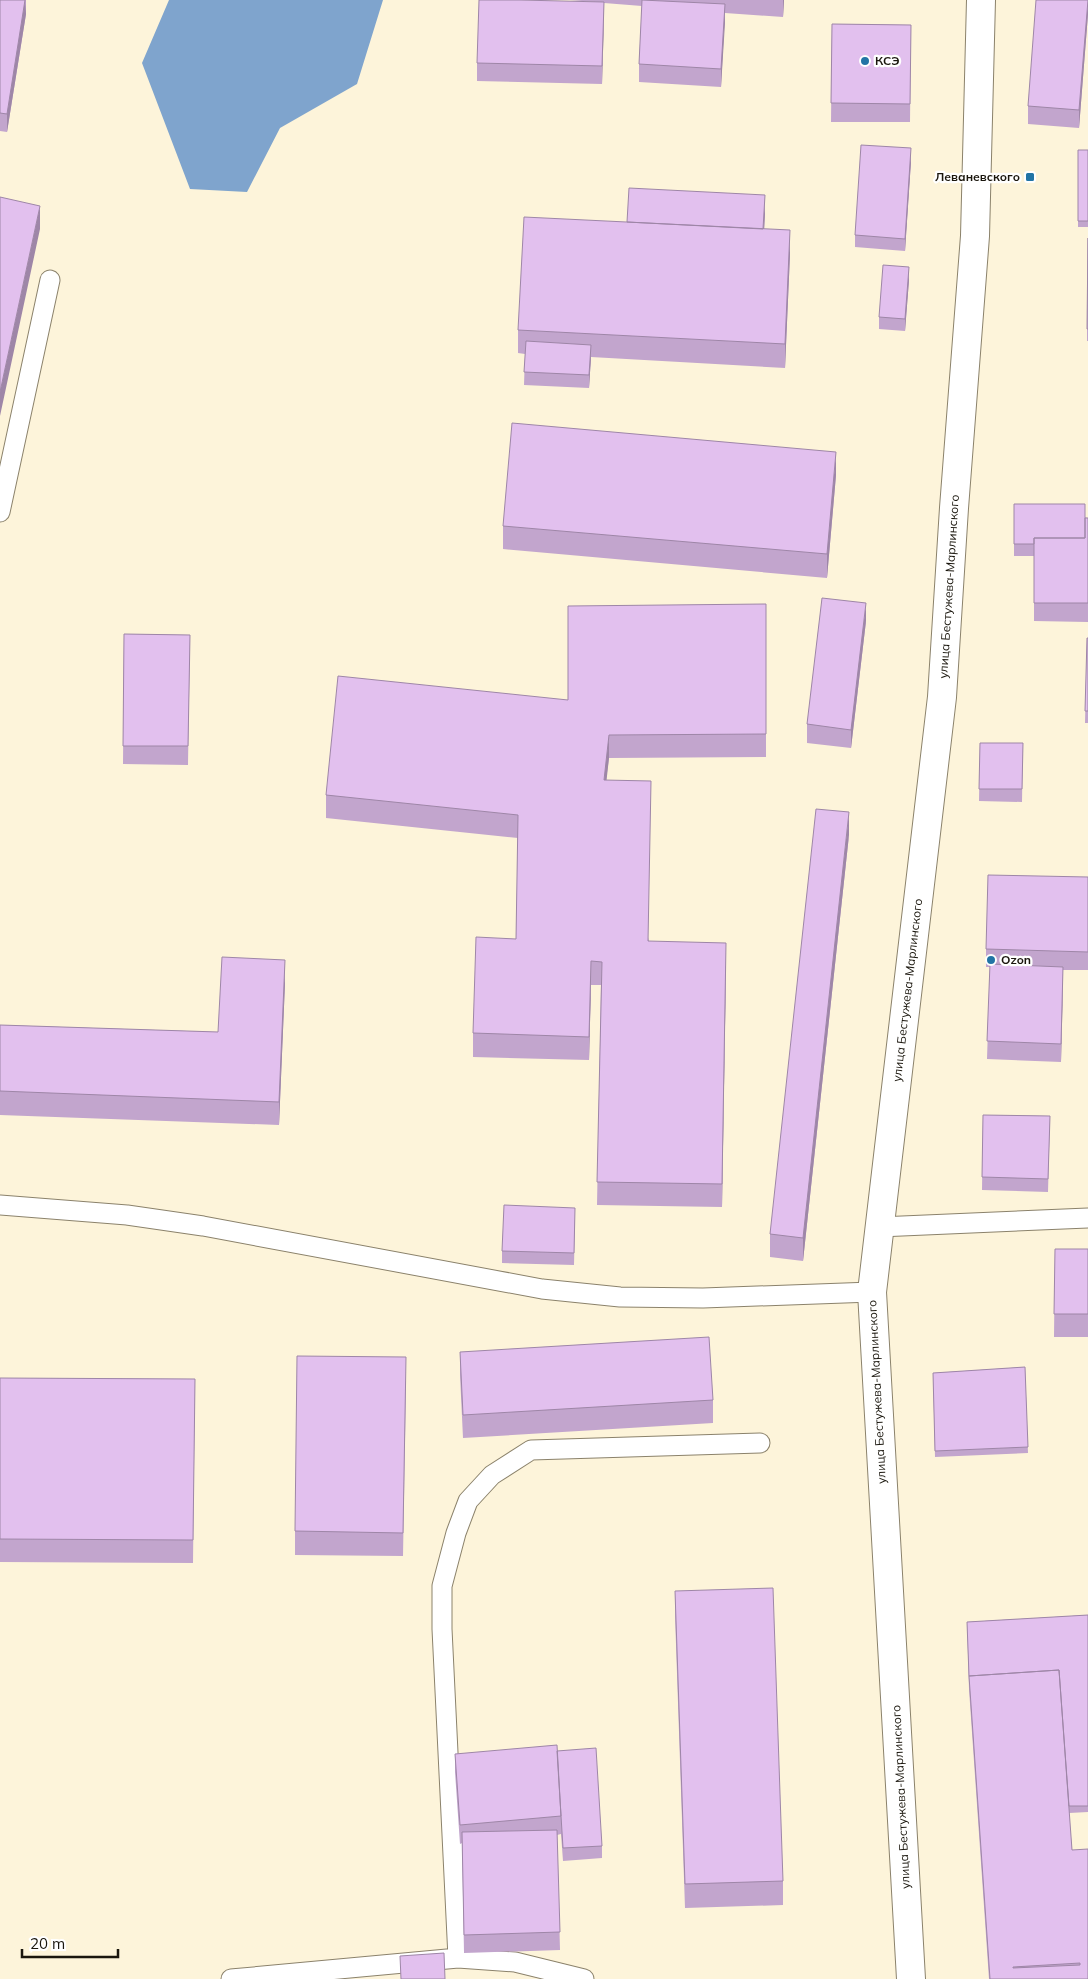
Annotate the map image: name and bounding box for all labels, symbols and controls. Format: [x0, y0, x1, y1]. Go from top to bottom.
place label: КСЭ [875, 53, 900, 68]
marker: КСЭ [859, 55, 871, 67]
place label: Леваневского [935, 169, 1020, 184]
marker: Леваневского [1024, 171, 1036, 183]
street label: улица Бестужева-Марлинского [935, 494, 962, 679]
street label: улица Бестужева-Марлинского [889, 898, 925, 1083]
place label: Ozon [1001, 952, 1031, 967]
marker: Ozon [985, 954, 997, 966]
street label: улица Бестужева-Марлинского [864, 1300, 889, 1484]
street label: улица Бестужева-Марлинского [888, 1705, 913, 1889]
scale bar [22, 1926, 119, 1958]
text: 20 m [30, 1934, 65, 1953]

